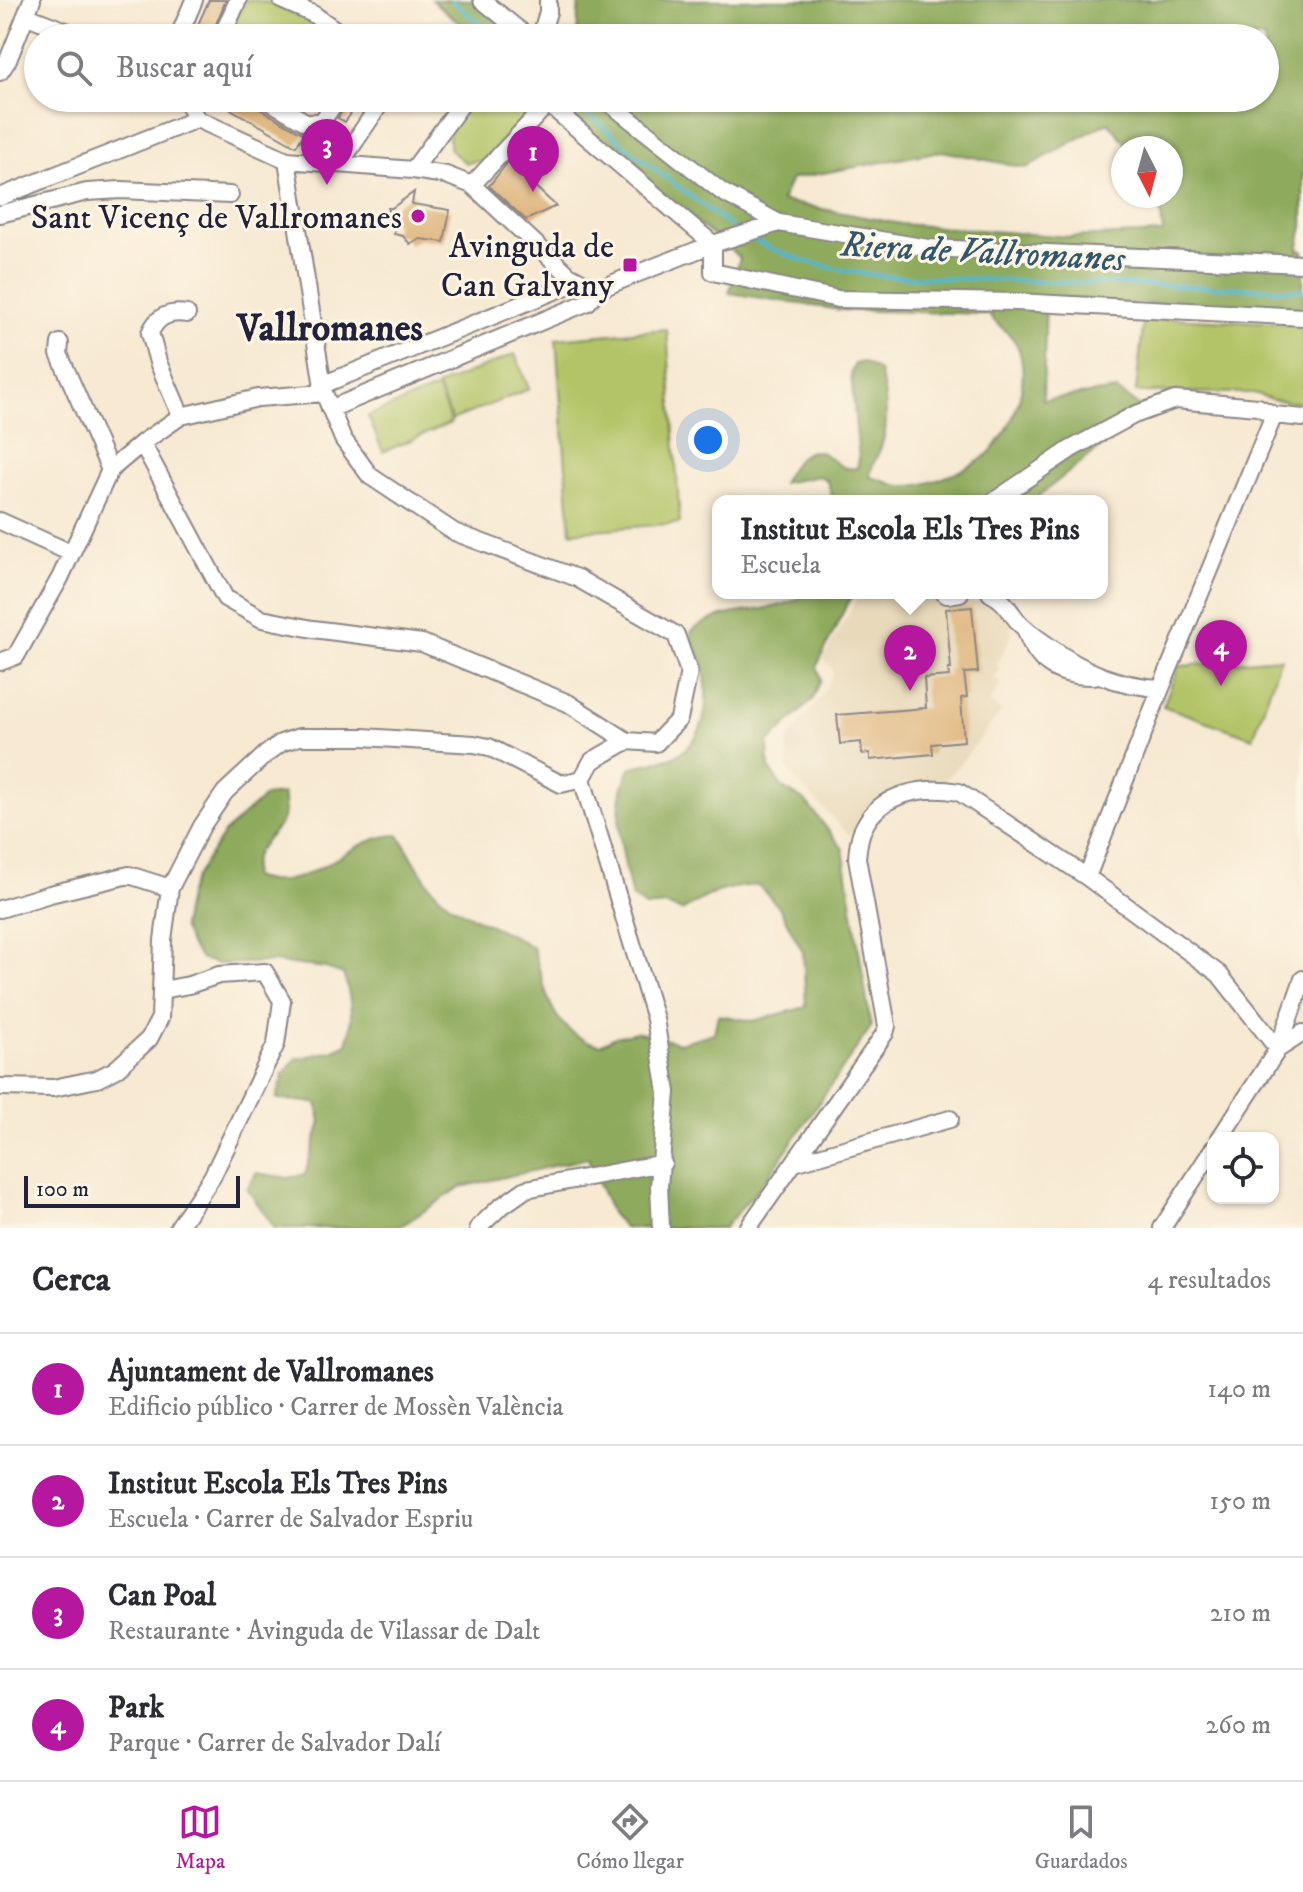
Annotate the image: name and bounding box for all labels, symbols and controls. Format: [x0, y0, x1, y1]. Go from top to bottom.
search box [24, 24, 1279, 112]
icon: search [52, 46, 96, 90]
text: Buscar aquí [116, 50, 253, 87]
pin: 3 [301, 119, 353, 185]
pin: 1 [507, 126, 559, 192]
north arrow [1111, 136, 1183, 208]
place label: Sant Vicenç de Vallromanes [31, 197, 402, 239]
marker: Sant Vicenç de Vallromanes [409, 207, 427, 225]
water label: Riera de Vallromanes [839, 223, 1127, 282]
place label: Avinguda de Can Galvany [441, 226, 615, 307]
marker: Avinguda de Can Galvany [621, 256, 639, 274]
district label: Vallromanes [235, 305, 423, 353]
your location [688, 420, 728, 460]
popup [712, 495, 1108, 599]
text: Institut Escola Els Tres Pins [740, 512, 1080, 549]
text: Escuela [740, 549, 821, 582]
pin: 4 [1195, 620, 1247, 686]
pin: 2 [884, 625, 936, 691]
map controls [1207, 1132, 1279, 1204]
button: locate [1207, 1132, 1279, 1204]
scale bar [24, 1172, 240, 1208]
text: 100 m [36, 1176, 89, 1203]
text: Cerca [32, 1259, 110, 1301]
text: 4 resultados [1147, 1264, 1271, 1297]
text: Ajuntament de Vallromanes [108, 1354, 434, 1391]
text: 1 [53, 1373, 63, 1406]
text: 140 m [1207, 1373, 1271, 1406]
text: Edificio público · Carrer de Mossèn València [108, 1391, 563, 1424]
text: Institut Escola Els Tres Pins [108, 1466, 447, 1503]
text: 2 [52, 1485, 64, 1518]
text: 150 m [1210, 1485, 1271, 1518]
text: Escuela · Carrer de Salvador Espriu [108, 1503, 473, 1536]
text: Can Poal [108, 1578, 216, 1615]
text: 3 [53, 1597, 63, 1630]
text: 210 m [1210, 1597, 1271, 1630]
text: Restaurante · Avinguda de Vilassar de Dalt [108, 1615, 540, 1648]
text: Park [108, 1690, 164, 1727]
text: 4 [51, 1709, 65, 1742]
text: 260 m [1206, 1709, 1271, 1742]
text: Parque · Carrer de Salvador Dalí [108, 1727, 441, 1760]
tab: Mapa [175, 1800, 225, 1875]
tab: Cómo llegar [576, 1800, 684, 1875]
tab: Guardados [1035, 1800, 1128, 1875]

